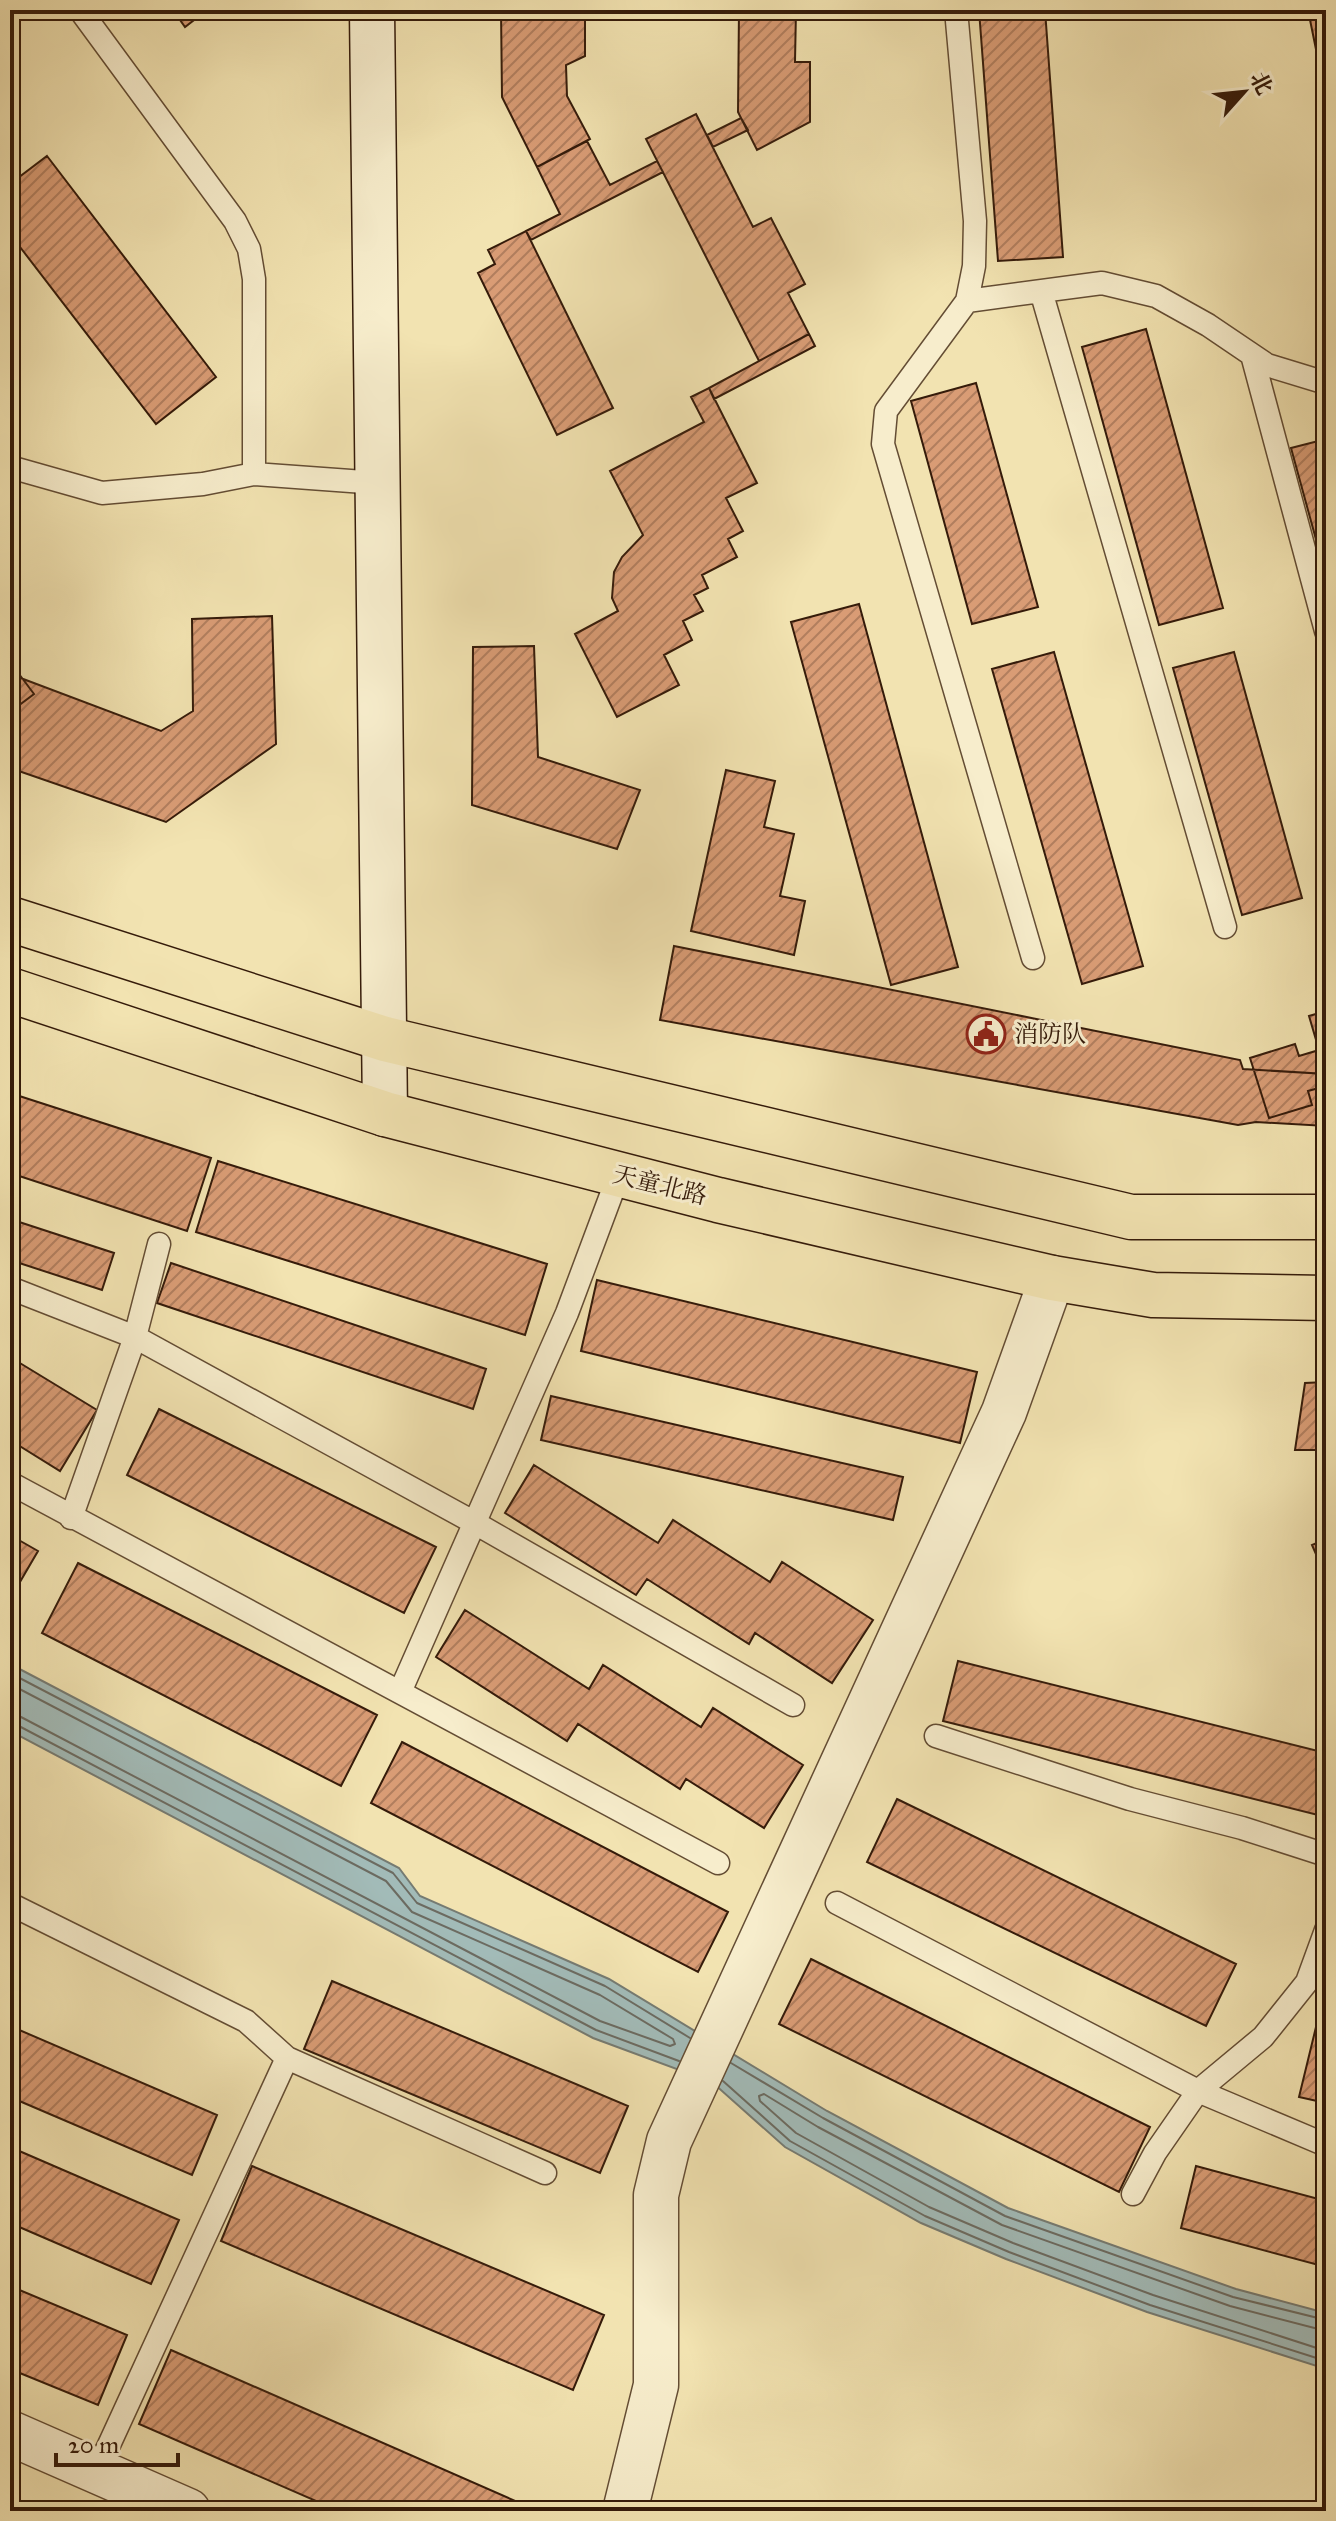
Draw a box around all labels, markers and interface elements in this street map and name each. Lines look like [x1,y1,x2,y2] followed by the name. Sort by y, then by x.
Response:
[1204,52,1284,132] north arrow
[1244,67,1278,99] text: 北
[965,1013,1007,1055] public building icon: 消防队
[1014,1019,1086,1049] place label: 消防队
[610,1159,710,1211] street label: 天童北路
[56,2417,178,2467] scale bar
[68,2430,119,2460] text: 20 m

